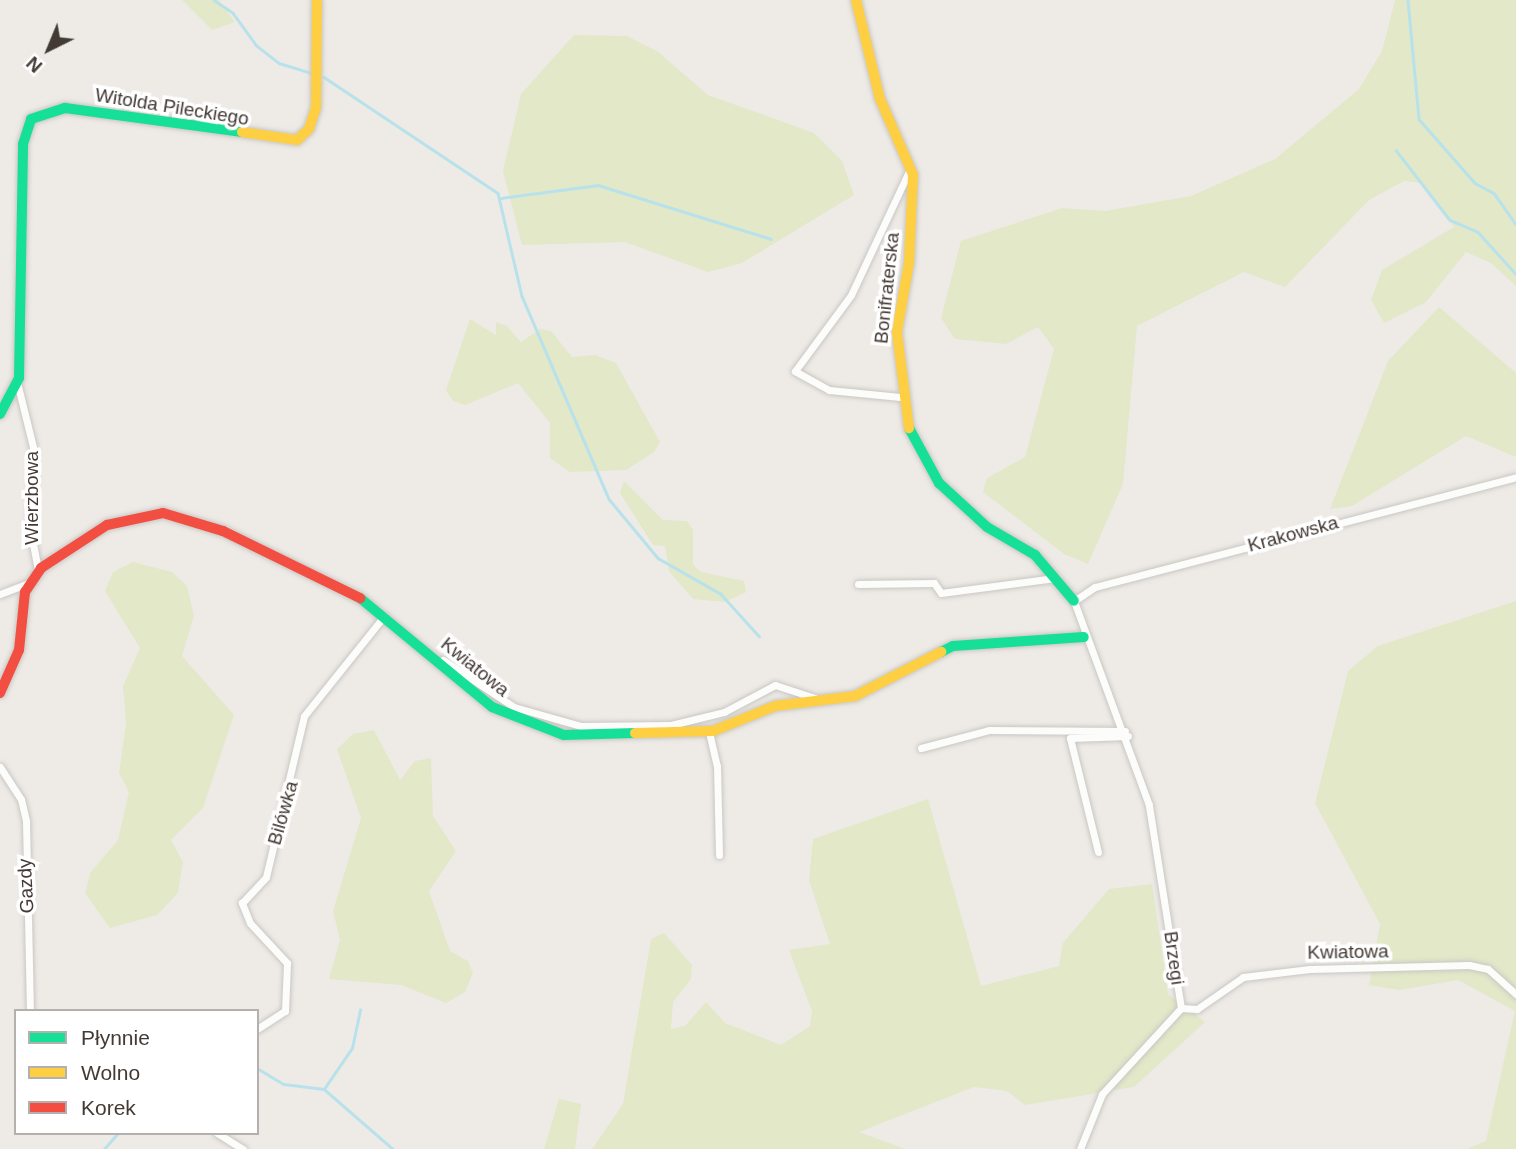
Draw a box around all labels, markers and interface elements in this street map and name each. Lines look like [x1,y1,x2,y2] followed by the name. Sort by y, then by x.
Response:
[14,14,84,84] north arrow
[22,52,47,77] text: N
[94,84,250,130] street label: Witolda Pileckiego
[870,231,904,345] street label: Bonifraterska
[21,451,43,545] street label: Wierzbowa
[1245,511,1341,557] street label: Krakowska
[436,633,514,701] street label: Kwiatowa
[263,778,303,848] street label: Bilówka
[13,858,39,914] street label: Gazdy
[1159,930,1189,986] street label: Brzegi
[1307,940,1389,964] street label: Kwiatowa
[14,1009,259,1135] legend
[81,1026,150,1049] text: Płynnie
[81,1061,140,1084] text: Wolno
[81,1096,136,1119] text: Korek

